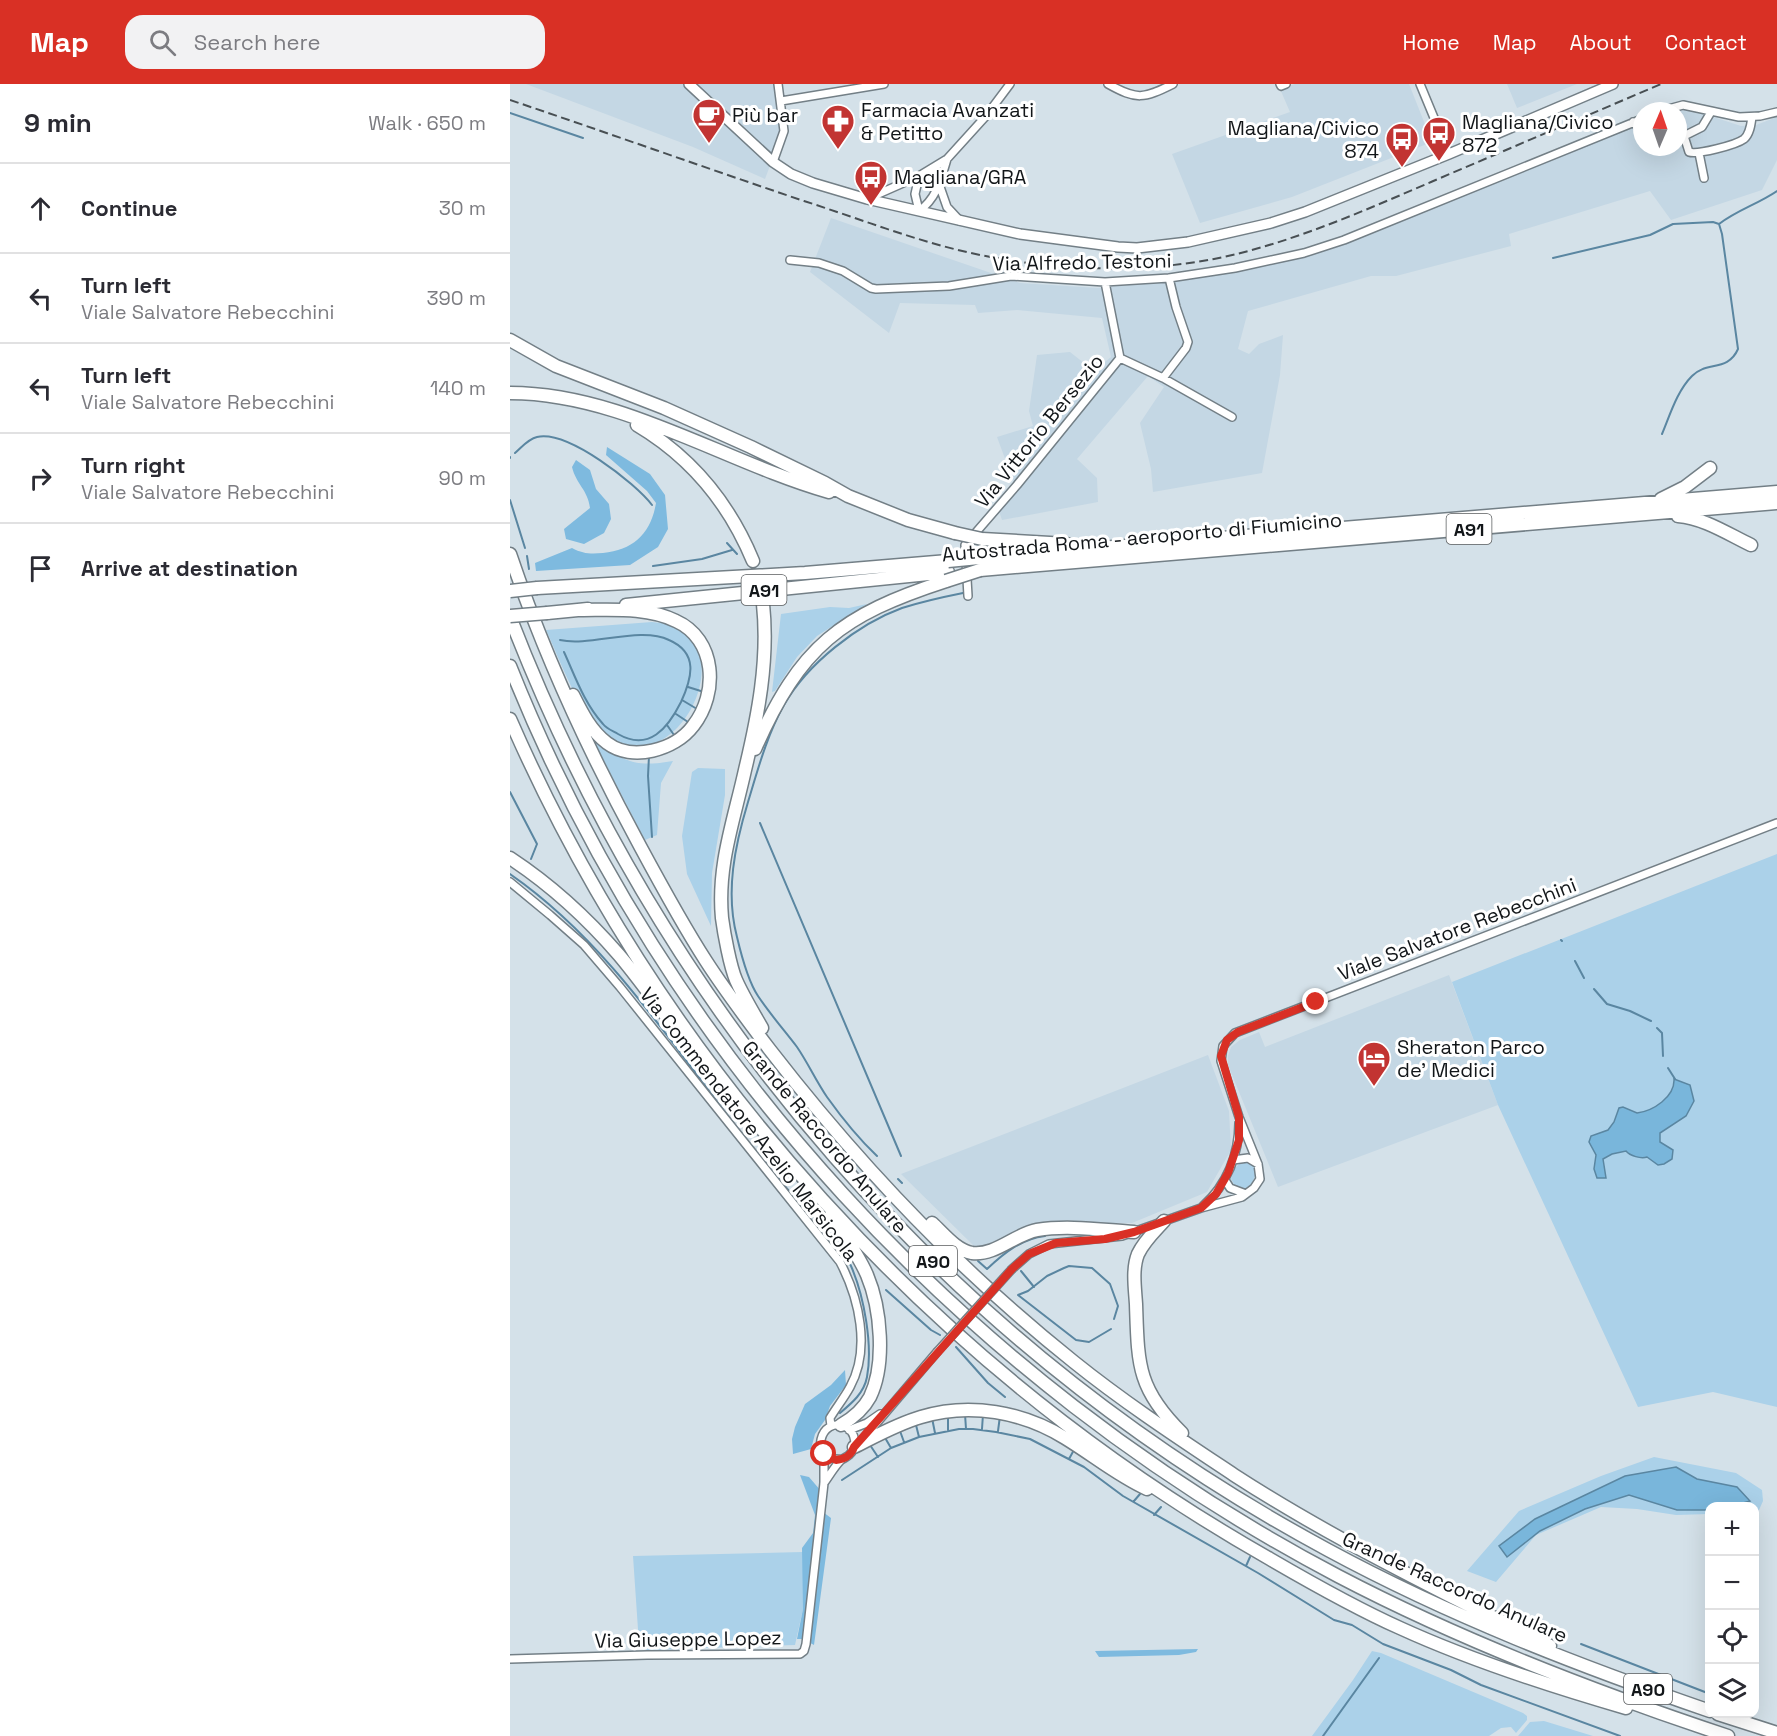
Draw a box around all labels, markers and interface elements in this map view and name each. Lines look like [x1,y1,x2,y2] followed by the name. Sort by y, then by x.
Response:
[125,15,545,69] search box
[30,24,89,60] text: Map
[146,26,179,59] icon: search
[194,28,321,56] text: Search here
[1402,29,1460,56] text: Home
[1493,29,1537,56] text: Map
[1570,29,1632,56] text: About
[1665,29,1747,56] text: Contact
[691,97,727,144] cafe icon: Più bar
[861,97,1034,146] place label: Farmacia Avanzati & Petitto
[732,102,798,128] place label: Più bar
[1633,102,1687,156] north arrow
[820,103,856,150] pharmacy icon: Farmacia Avanzati & Petitto
[24,106,92,140] text: 9 min
[1462,109,1614,158] place label: Magliana/Civico 872
[368,110,486,136] text: Walk · 650 m
[1227,115,1379,164] place label: Magliana/Civico 874
[1421,115,1457,162] bus stop icon: Magliana/Civico 872
[1384,121,1420,168] bus stop icon: Magliana/Civico 874
[853,159,889,206] bus stop icon: Magliana/GRA
[894,164,1027,190] place label: Magliana/GRA
[24,192,57,225] icon: ahead
[81,194,177,222] text: Continue
[439,195,486,221] text: 30 m
[992,247,1172,277] street label: Via Alfredo Testoni
[81,271,171,299] text: Turn left
[24,282,57,315] icon: left
[427,285,486,311] text: 390 m
[81,299,334,325] text: Viale Salvatore Rebecchini
[969,349,1109,513] street label: Via Vittorio Bersezio
[81,361,171,389] text: Turn left
[24,372,57,405] icon: left
[430,375,486,401] text: 140 m
[81,389,334,415] text: Viale Salvatore Rebecchini
[81,451,186,479] text: Turn right
[24,462,57,495] icon: right
[439,465,486,491] text: 90 m
[81,479,334,505] text: Viale Salvatore Rebecchini
[941,507,1343,567] street label: Autostrada Roma - aeroporto di Fiumicino
[1446,514,1492,544] road number: A91
[24,552,57,585] icon: arrive
[81,554,298,582] text: Arrive at destination
[742,575,786,605] road number: A91
[1334,871,1580,987] street label: Viale Salvatore Rebecchini
[634,982,864,1266] street label: Via Commendatore Azelio Marsicola
[1302,988,1328,1014] route end
[1397,1034,1545,1083] place label: Sheraton Parco de' Medici
[737,1035,913,1239] street label: Grande Raccordo Anulare
[1356,1040,1392,1087] hotel icon: Sheraton Parco de' Medici
[909,1246,957,1276] road number: A90
[810,1440,836,1466] route start
[1705,1502,1759,1718] map controls
[1705,1502,1759,1556] button: +
[1338,1526,1572,1648] street label: Grande Raccordo Anulare
[1705,1556,1759,1610] button: −
[1705,1610,1759,1664] button: locate
[594,1624,782,1654] street label: Via Giuseppe Lopez
[1705,1664,1759,1718] button: layers
[1624,1674,1672,1704] road number: A90

